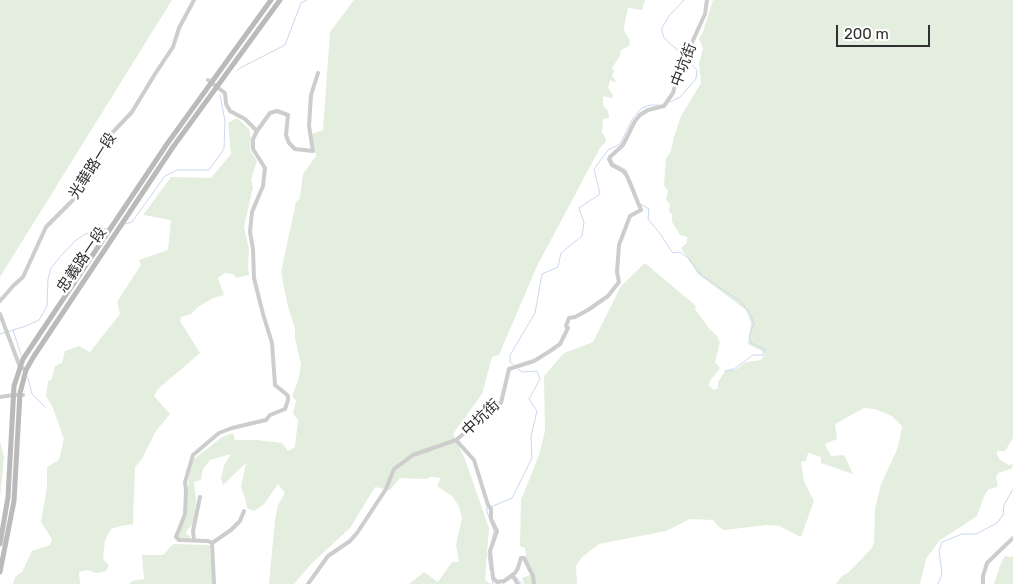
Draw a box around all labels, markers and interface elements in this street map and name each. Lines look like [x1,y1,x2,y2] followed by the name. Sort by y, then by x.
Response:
[838,15,932,47] scale bar
[844,25,889,43] text: 200 m
[668,41,700,89] street label: 中坑街
[65,129,121,203] street label: 光華路一段
[54,224,110,296] street label: 忠義路一段
[458,396,504,440] street label: 中坑街

